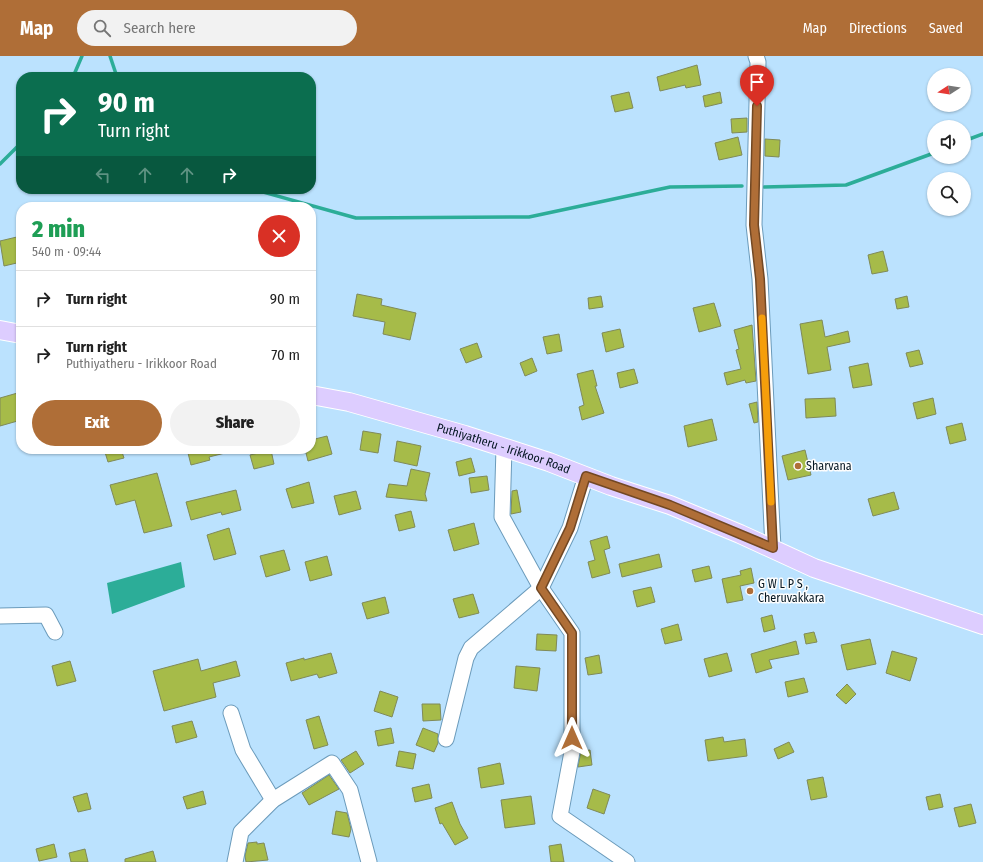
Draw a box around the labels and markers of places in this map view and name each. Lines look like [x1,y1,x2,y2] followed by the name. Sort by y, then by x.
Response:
[740,65,774,106] pin
[806,459,852,473] place label: Sharvana
[793,461,803,471] marker: Sharvana
[758,577,824,605] place label: G W L P S , Cheruvakkara
[745,586,755,596] marker: G W L P S , Cheruvakkara

